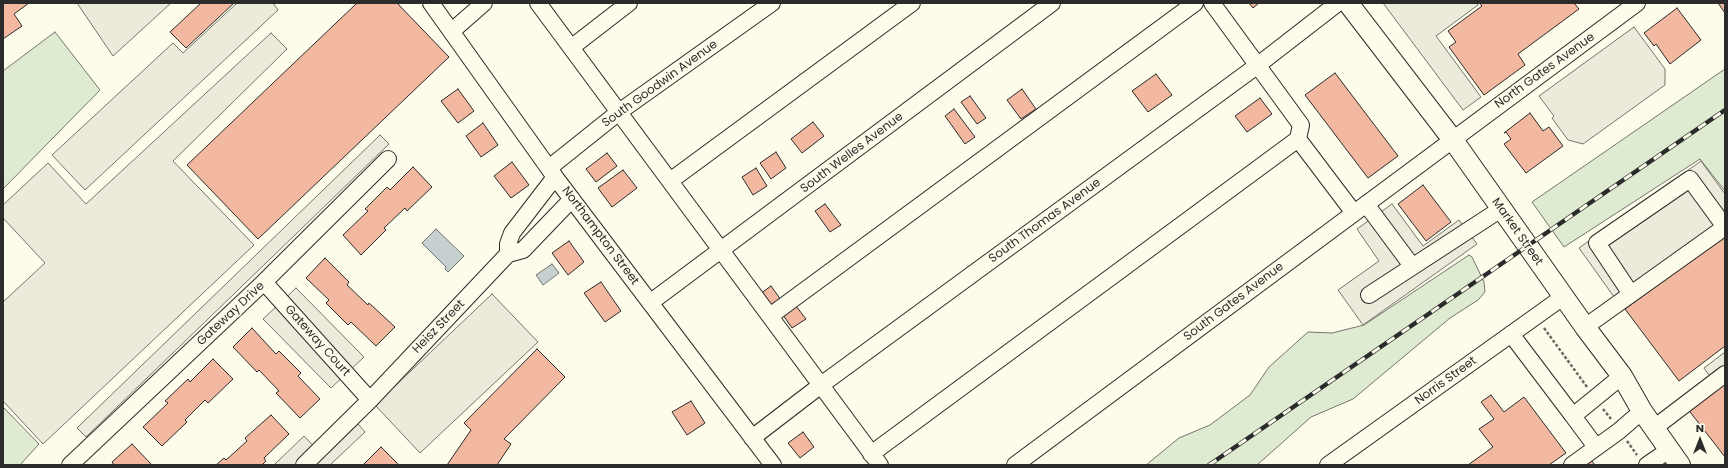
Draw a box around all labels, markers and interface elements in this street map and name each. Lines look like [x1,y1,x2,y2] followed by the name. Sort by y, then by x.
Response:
[1492,30,1598,112] street label: North Gates Avenue
[599,37,721,131] street label: South Goodwin Avenue
[798,110,906,196] street label: South Welles Avenue
[986,176,1104,266] street label: South Thomas Avenue
[558,184,642,288] street label: Northampton Street
[1488,195,1546,269] street label: Market Street
[1181,260,1287,344] street label: South Gates Avenue
[194,279,268,349] street label: Gateway Drive
[410,297,468,357] street label: Heisz Street
[281,303,353,379] street label: Gateway Court
[1412,354,1480,408] street label: Norris Street
[1680,420,1720,460] north arrow
[1696,420,1704,436] text: N

